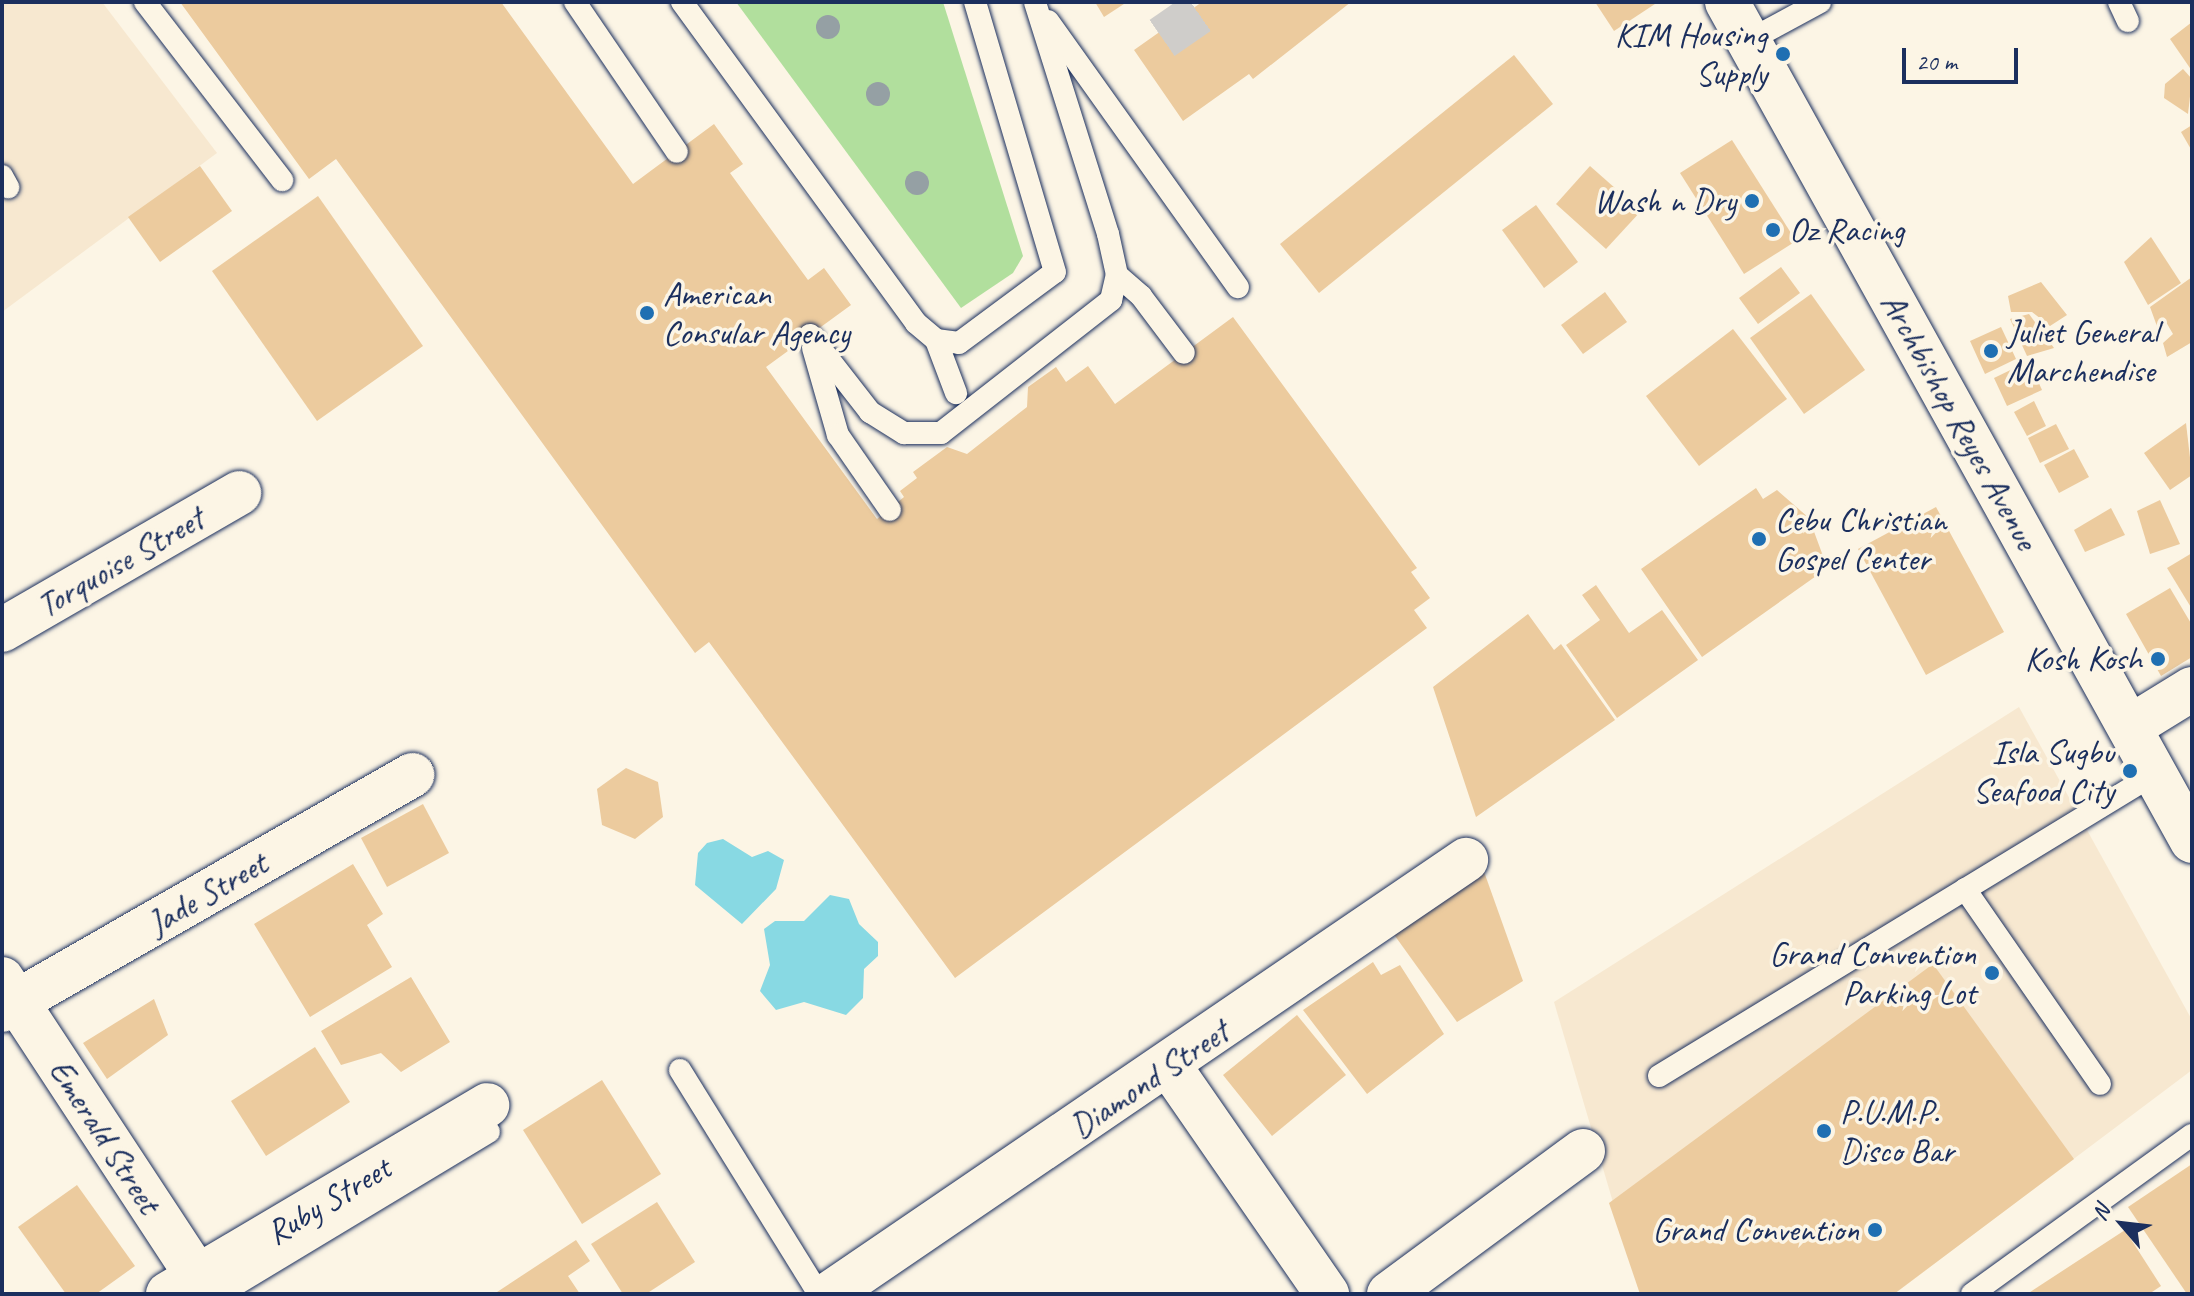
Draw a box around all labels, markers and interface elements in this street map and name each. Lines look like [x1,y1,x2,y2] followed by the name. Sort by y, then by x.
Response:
[1615,14,1767,94] place label: KIM Housing Supply
[1906,32,2022,82] scale bar
[1774,45,1792,63] marker: KIM Housing Supply
[1916,47,1957,77] text: 20 m
[1594,181,1736,221] place label: Wash n Dry
[1743,192,1761,210] marker: Wash n Dry
[1789,210,1904,250] place label: Oz Racing
[1764,221,1782,239] marker: Oz Racing
[663,273,850,352] place label: American Consular Agency
[1873,286,2047,556] street label: Archbishop Reyes Avenue
[638,304,656,322] marker: American Consular Agency
[2007,311,2158,390] place label: Juliet General Marchendise
[1982,342,2000,360] marker: Juliet General Marchendise
[30,498,210,626] street label: Torquoise Street
[1775,499,1947,578] place label: Cebu Christian Gospel Center
[1750,530,1768,548] marker: Cebu Christian Gospel Center
[2025,639,2142,679] place label: Kosh Kosh
[2149,650,2167,668] marker: Kosh Kosh
[1973,731,2114,810] place label: Isla Sugbu Seafood City
[2121,762,2139,780] marker: Isla Sugbu Seafood City
[140,842,274,944] street label: Jade Street
[1770,933,1976,1012] place label: Grand Convention Parking Lot
[1983,964,2001,982] marker: Grand Convention Parking Lot
[1062,1011,1236,1147] street label: Diamond Street
[40,1051,170,1221] street label: Emerald Street
[1840,1091,1955,1170] place label: P.U.M.P. Disco Bar
[1815,1122,1833,1140] marker: P.U.M.P. Disco Bar
[258,1147,398,1253] street label: Ruby Street
[2082,1184,2162,1264] north arrow
[2085,1200,2116,1225] text: N
[1653,1210,1859,1250] place label: Grand Convention
[1866,1221,1884,1239] marker: Grand Convention

